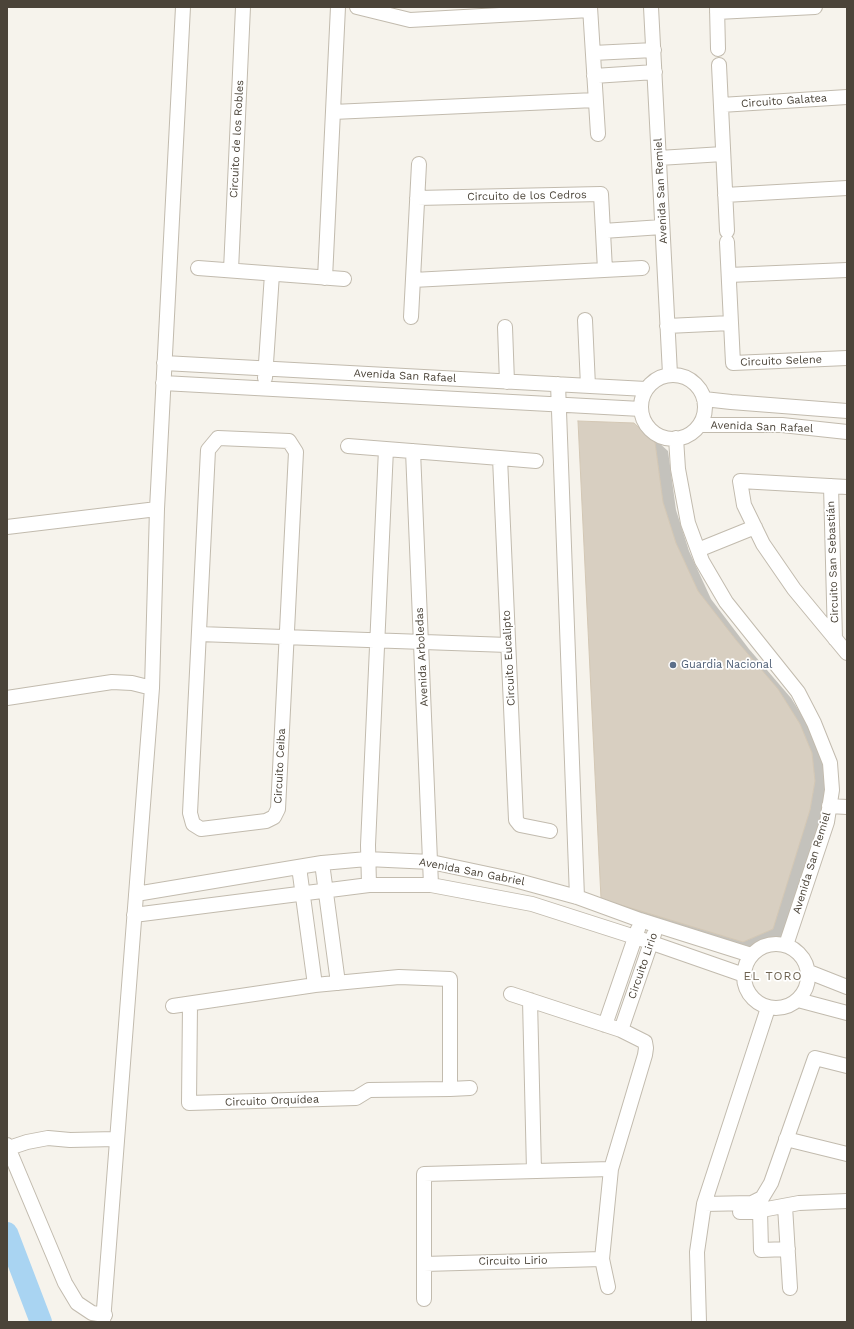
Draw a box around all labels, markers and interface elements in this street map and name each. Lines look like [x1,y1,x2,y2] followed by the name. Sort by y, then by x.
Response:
[227,80,247,198] street label: Circuito de los Robles
[740,91,828,111] street label: Circuito Galatea
[652,138,670,244] street label: Avenida San Remiel
[467,188,587,204] street label: Circuito de los Cedros
[740,353,822,369] street label: Circuito Selene
[353,367,457,385] street label: Avenida San Rafael
[710,419,814,435] street label: Avenida San Rafael
[824,501,842,623] street label: Circuito San Sebastián
[413,607,431,707] street label: Avenida Arboledas
[500,610,518,706] street label: Circuito Eucalipto
[681,658,772,672] place label: Guardia Nacional
[668,660,678,670] marker: Guardia Nacional
[271,728,289,804] street label: Circuito Ceiba
[790,810,834,916] street label: Avenida San Remiel
[418,855,526,889] street label: Avenida San Gabriel
[626,931,660,1001] street label: Circuito Lirio
[744,969,802,983] district label: EL TORO
[225,1093,319,1109] street label: Circuito Orquídea
[478,1254,548,1268] street label: Circuito Lirio

